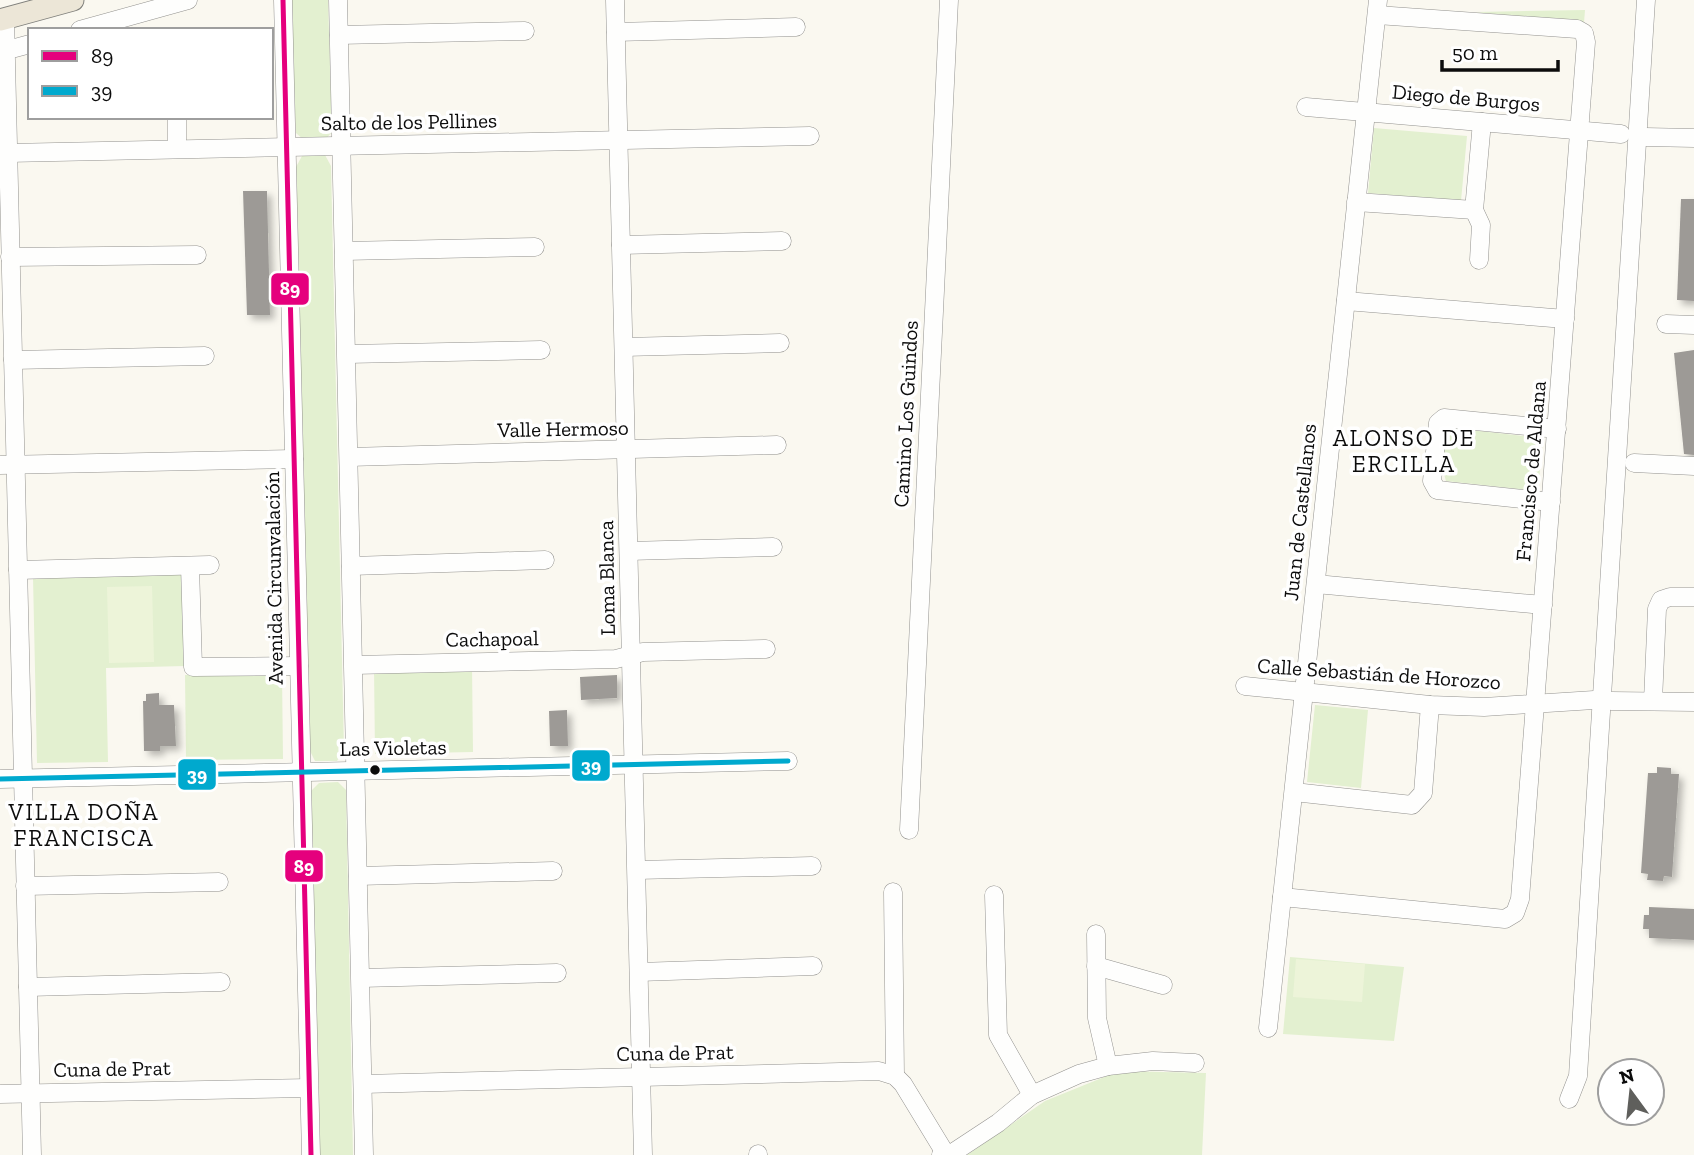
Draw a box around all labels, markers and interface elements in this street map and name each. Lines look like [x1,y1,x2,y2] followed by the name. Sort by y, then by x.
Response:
[28,28,273,119] legend
[1442,28,1558,72] scale bar
[1452,40,1498,65] text: 50 m
[91,43,113,68] text: 89
[91,78,112,103] text: 39
[1391,79,1541,116] street label: Diego de Burgos
[321,107,497,136] street label: Salto de los Pellines
[270,272,310,306] line badge: 89
[280,277,300,300] text: 89
[888,320,923,508] street label: Camino Los Guindos
[1510,380,1551,562] street label: Francisco de Aldana
[496,415,629,442] street label: Valle Hermoso
[1278,422,1321,602] street label: Juan de Castellanos
[1333,424,1475,478] district label: ALONSO DE ERCILLA
[259,471,288,685] street label: Avenida Circunvalación
[593,520,620,636] street label: Loma Blanca
[445,625,539,652] street label: Cachapoal
[1257,653,1502,694] street label: Calle Sebastián de Horozco
[339,734,447,761] street label: Las Violetas
[571,749,611,782] line badge: 39
[581,754,601,777] text: 39
[177,758,217,791] line badge: 39
[187,763,207,786] text: 39
[368,763,382,777] unlabelled marker
[8,798,159,852] district label: VILLA DOÑA FRANCISCA
[284,849,324,883] line badge: 89
[294,855,314,878] text: 89
[616,1039,734,1066] street label: Cuna de Prat
[53,1055,171,1082] street label: Cuna de Prat
[1596,1057,1666,1127] north arrow
[1617,1063,1637,1089] text: N

